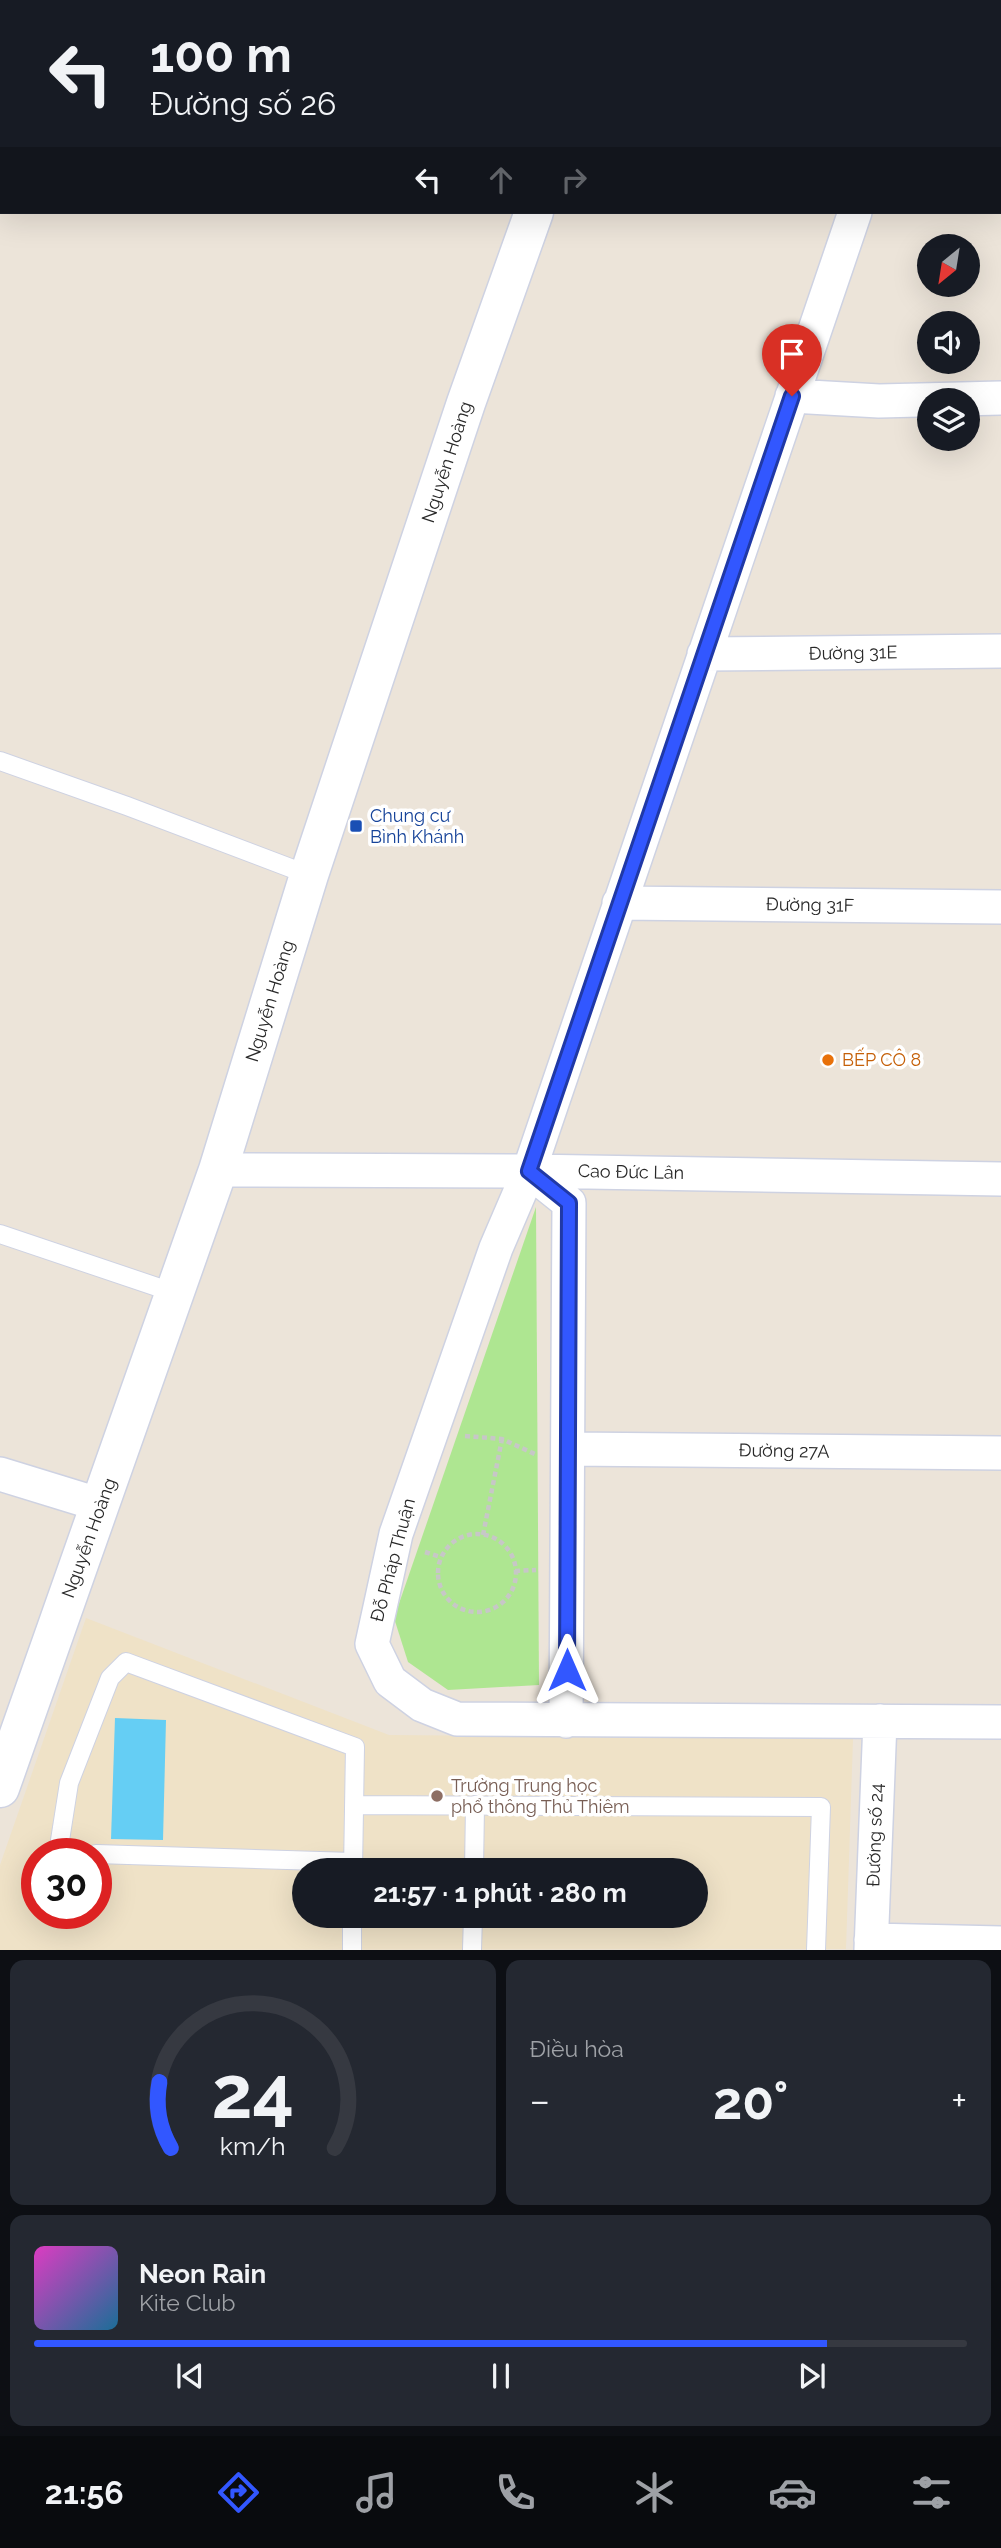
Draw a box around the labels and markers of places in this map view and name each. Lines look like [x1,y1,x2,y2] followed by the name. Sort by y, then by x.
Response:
[762,324,822,396] pin
[370,805,464,847] place label: Chung cư Bình Khánh
[348,818,364,834] marker: Chung cư Bình Khánh
[842,1047,921,1070] place label: BẾP CÔ 8
[820,1052,836,1068] marker: BẾP CÔ 8
[451,1775,630,1817] place label: Trường Trung học phổ thông Thủ Thiêm
[429,1788,445,1804] marker: Trường Trung học phổ thông Thủ Thiêm

